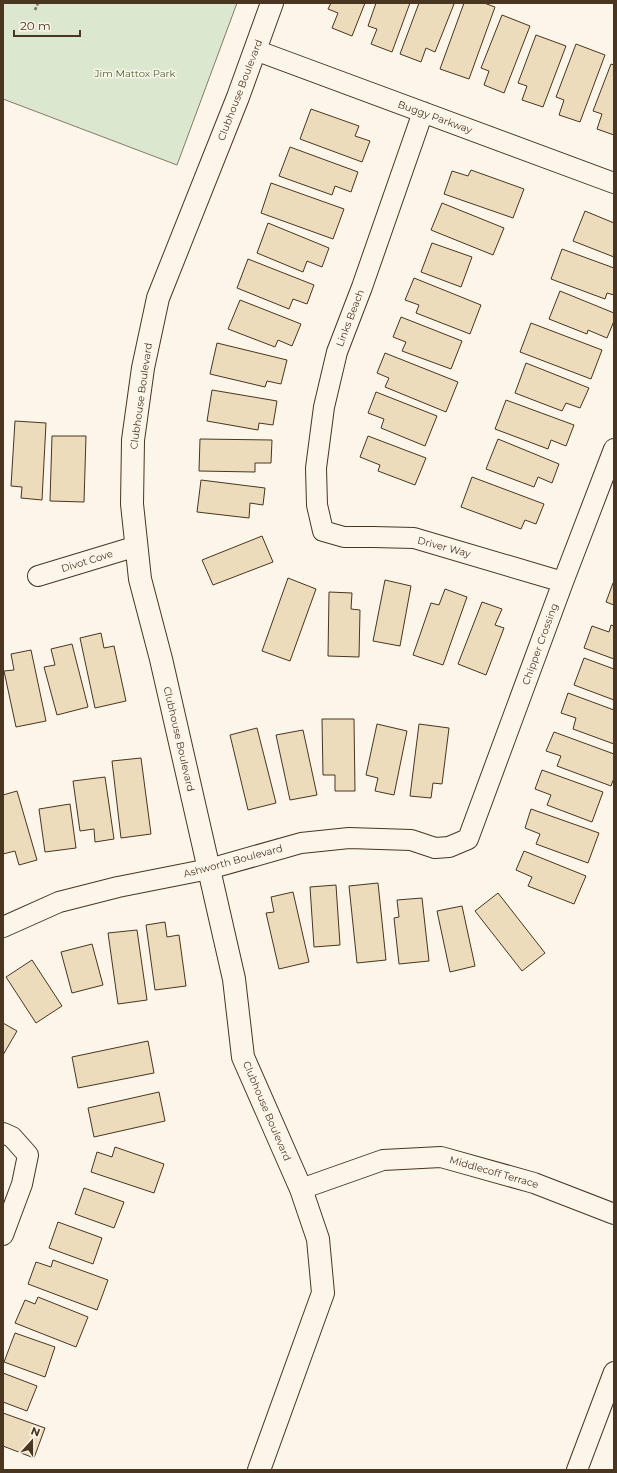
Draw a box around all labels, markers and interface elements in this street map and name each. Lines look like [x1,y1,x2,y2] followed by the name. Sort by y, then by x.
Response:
[14,12,80,38] scale bar
[20,18,51,33] text: 20 m
[215,37,265,143] street label: Clubhouse Boulevard
[93,67,176,80] park label: Jim Mattox Park
[396,98,475,137] street label: Buggy Parkway
[333,288,367,348] street label: Links Beach
[127,342,155,450] street label: Clubhouse Boulevard
[416,534,473,560] street label: Driver Way
[60,547,114,575] street label: Divot Cove
[519,601,561,687] street label: Chipper Crossing
[161,685,197,793] street label: Clubhouse Boulevard
[182,842,284,880] street label: Ashworth Boulevard
[240,1059,294,1163] street label: Clubhouse Boulevard
[448,1153,540,1191] street label: Middlecoff Terrace
[12,1421,52,1461] north arrow
[29,1424,42,1440] text: N

